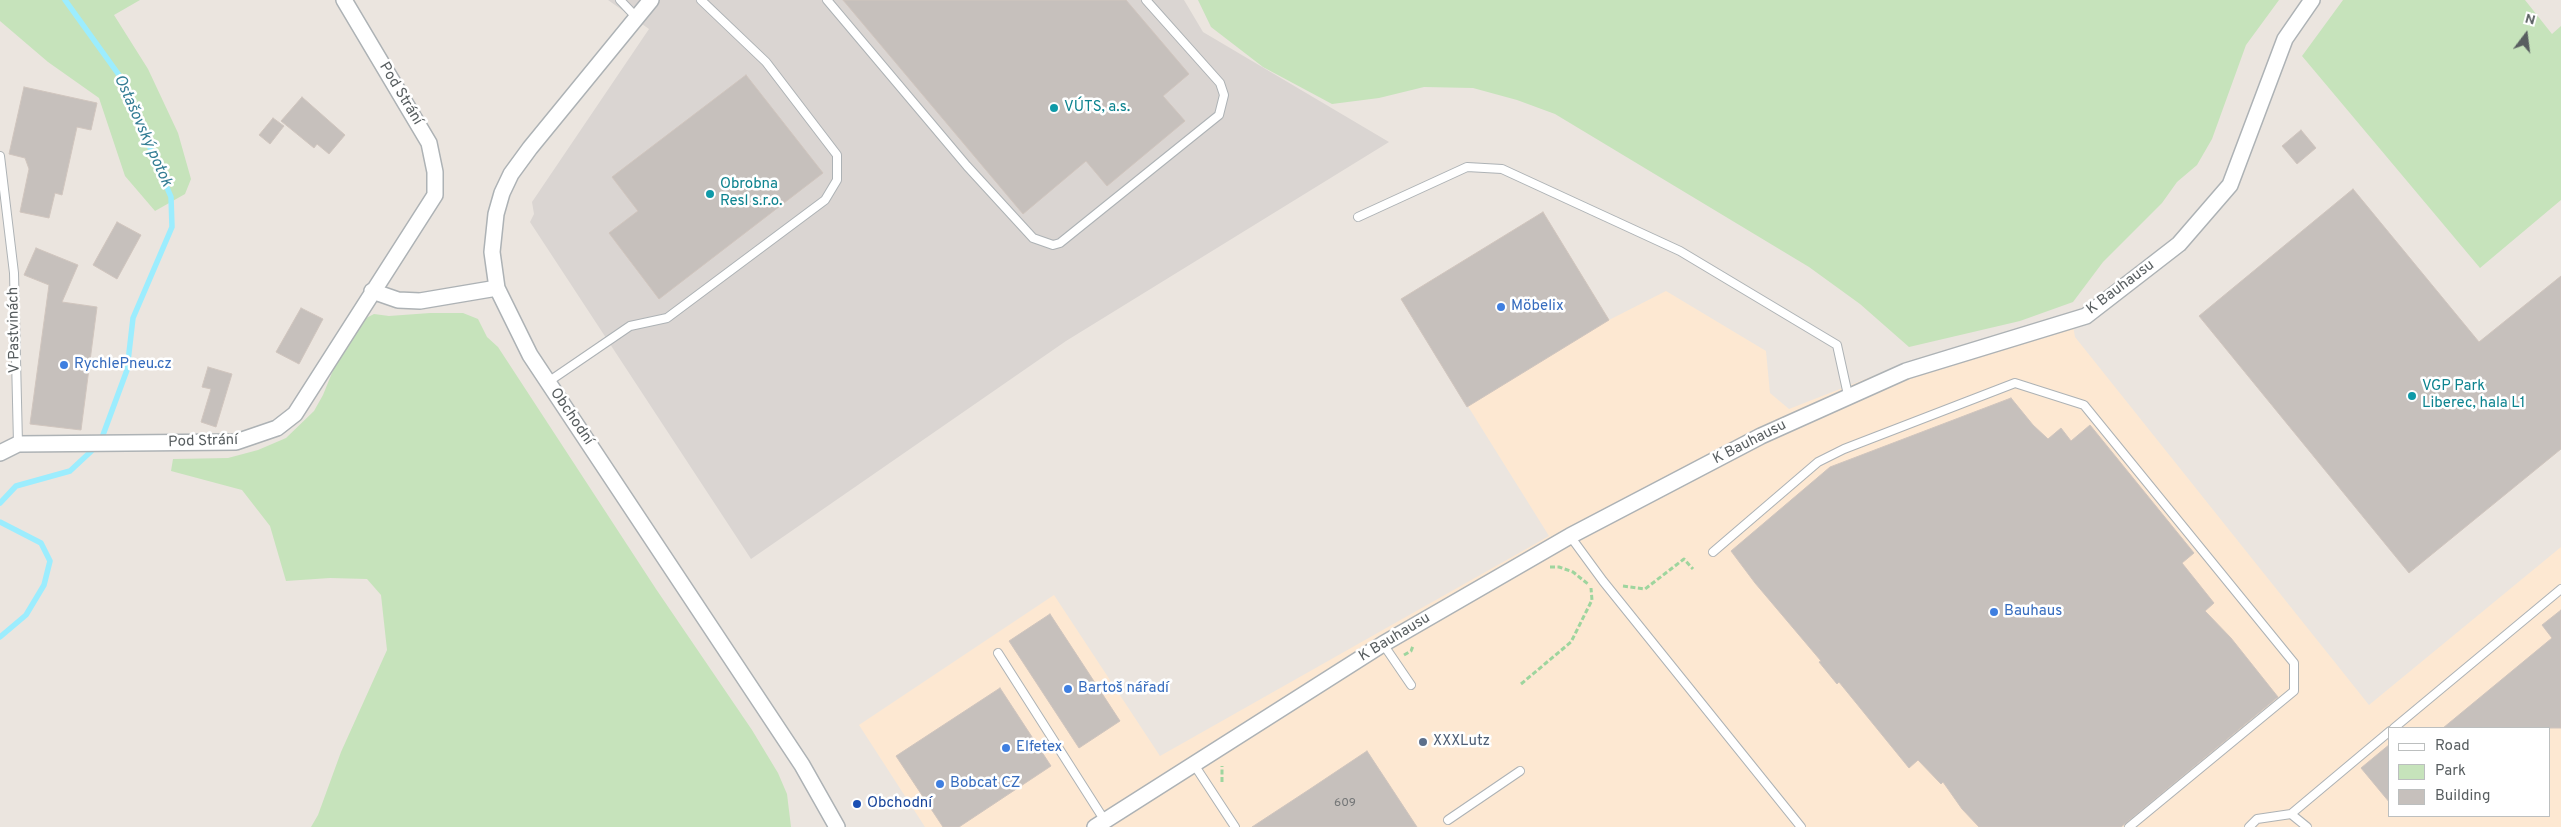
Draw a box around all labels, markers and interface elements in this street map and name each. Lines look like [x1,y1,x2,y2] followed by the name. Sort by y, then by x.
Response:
[2501,10,2551,60] north arrow
[2523,11,2537,30] text: N
[374,59,426,129] street label: Pod Strání
[109,72,175,190] water label: Ostašovský potok
[1064,99,1130,117] place label: VÚTS, a.s.
[1048,102,1060,114] marker: VÚTS, a.s.
[720,176,782,211] place label: Obrobna Resl s.r.o.
[704,188,716,200] marker: Obrobna Resl s.r.o.
[2084,257,2158,319] street label: K Bauhausu
[5,287,25,373] street label: V Pastvinách
[1511,298,1564,316] place label: Möbelix
[1495,301,1507,313] marker: Möbelix
[74,356,172,374] place label: RychlePneu.cz
[58,359,70,371] marker: RychlePneu.cz
[2422,378,2525,413] place label: VGP Park Liberec, hala L1
[545,385,597,449] street label: Obchodní
[2406,390,2418,402] marker: VGP Park Liberec, hala L1
[1710,417,1790,469] street label: K Bauhausu
[168,432,238,452] street label: Pod Strání
[2004,603,2062,621] place label: Bauhaus
[1988,606,2000,618] marker: Bauhaus
[1356,610,1434,666] street label: K Bauhausu
[1078,680,1169,698] place label: Bartoš nářadí
[1062,683,1074,695] marker: Bartoš nářadí
[2388,727,2551,817] legend
[1433,733,1490,751] place label: XXXLutz
[1417,736,1429,748] marker: XXXLutz
[2435,737,2470,756] text: Road
[1016,739,1062,757] place label: Elfetex
[1000,742,1012,754] marker: Elfetex
[2435,762,2466,781] text: Park
[950,775,1020,793] place label: Bobcat CZ
[934,778,946,790] marker: Bobcat CZ
[2435,787,2490,806] text: Building
[867,795,932,813] place label: Obchodní
[1334,797,1356,811] house number: 609
[851,798,863,810] marker: Obchodní

